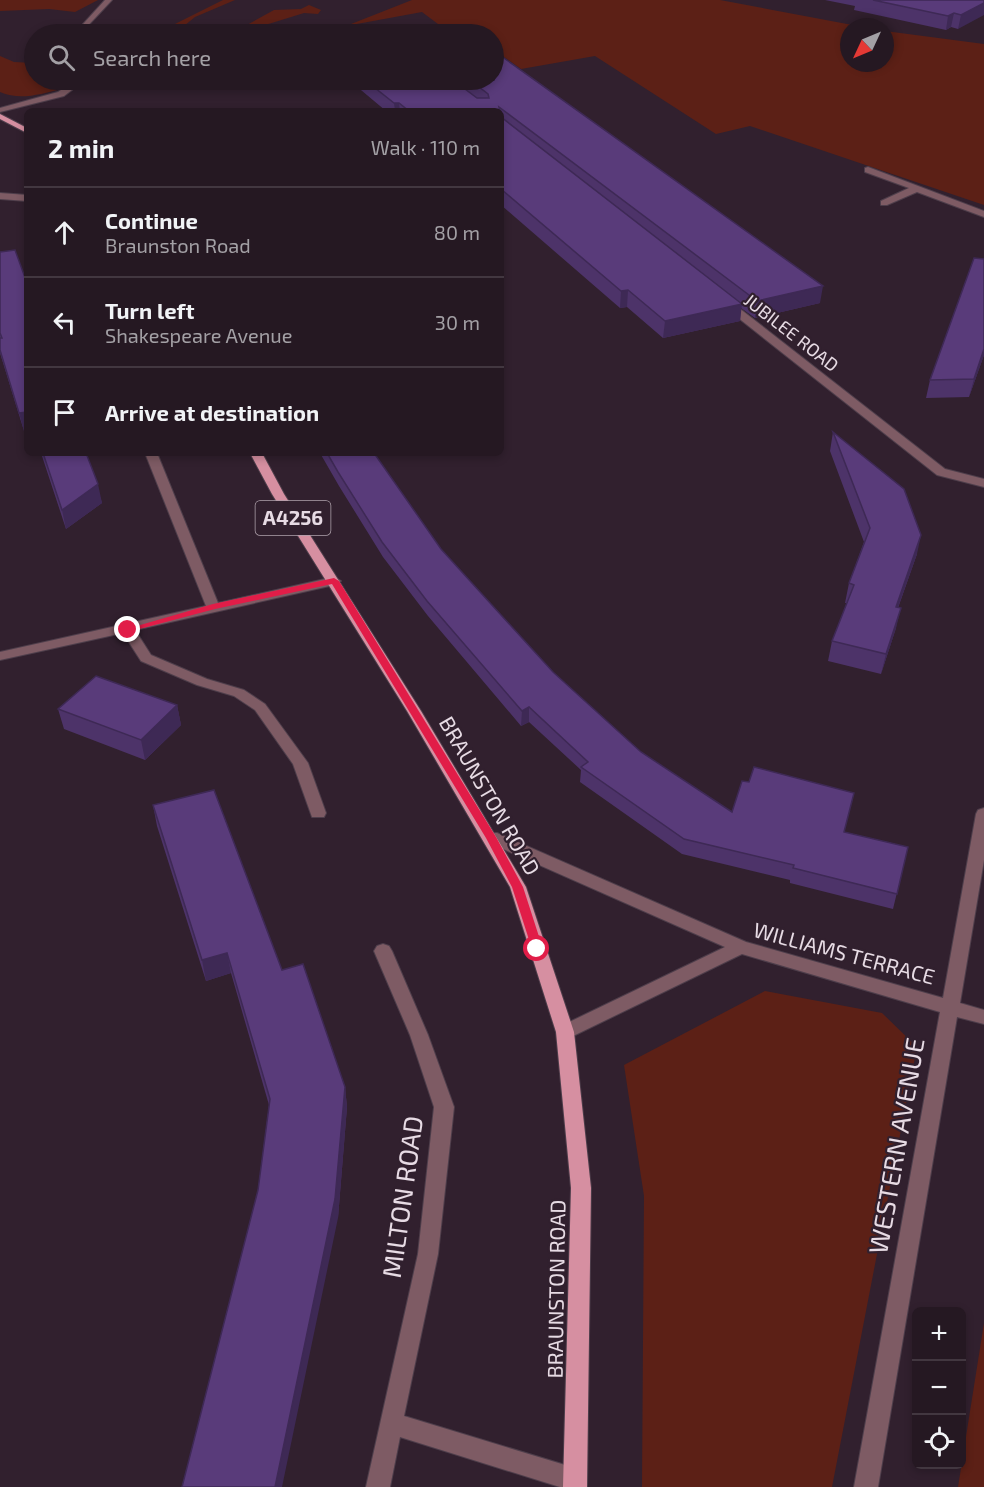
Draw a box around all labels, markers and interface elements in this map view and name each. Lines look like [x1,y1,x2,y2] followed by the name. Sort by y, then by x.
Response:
[840,18,894,72] north arrow
[24,24,504,90] search box
[45,41,78,74] icon: search
[93,44,211,70] text: Search here
[48,132,114,163] text: 2 min
[371,135,480,159] text: Walk · 110 m
[105,207,198,233] text: Continue
[48,216,81,249] icon: ahead
[434,220,480,244] text: 80 m
[105,233,251,257] text: Braunston Road
[740,289,843,376] street label: JUBILEE ROAD
[105,297,194,323] text: Turn left
[48,306,81,339] icon: left
[435,310,480,334] text: 30 m
[105,323,292,347] text: Shakespeare Avenue
[48,396,81,429] icon: arrive
[105,399,319,425] text: Arrive at destination
[256,501,330,535] road number: A4256
[114,616,140,642] route end
[435,712,546,879] street label: BRAUNSTON ROAD
[751,916,938,989] street label: WILLIAMS TERRACE
[523,935,549,961] route start
[861,1035,930,1256] street label: WESTERN AVENUE
[375,1114,428,1280] street label: MILTON ROAD
[541,1199,570,1379] street label: BRAUNSTON ROAD
[912,1307,966,1469] map controls
[912,1307,966,1361] button: +
[912,1361,966,1415] button: −
[912,1415,966,1469] button: locate

